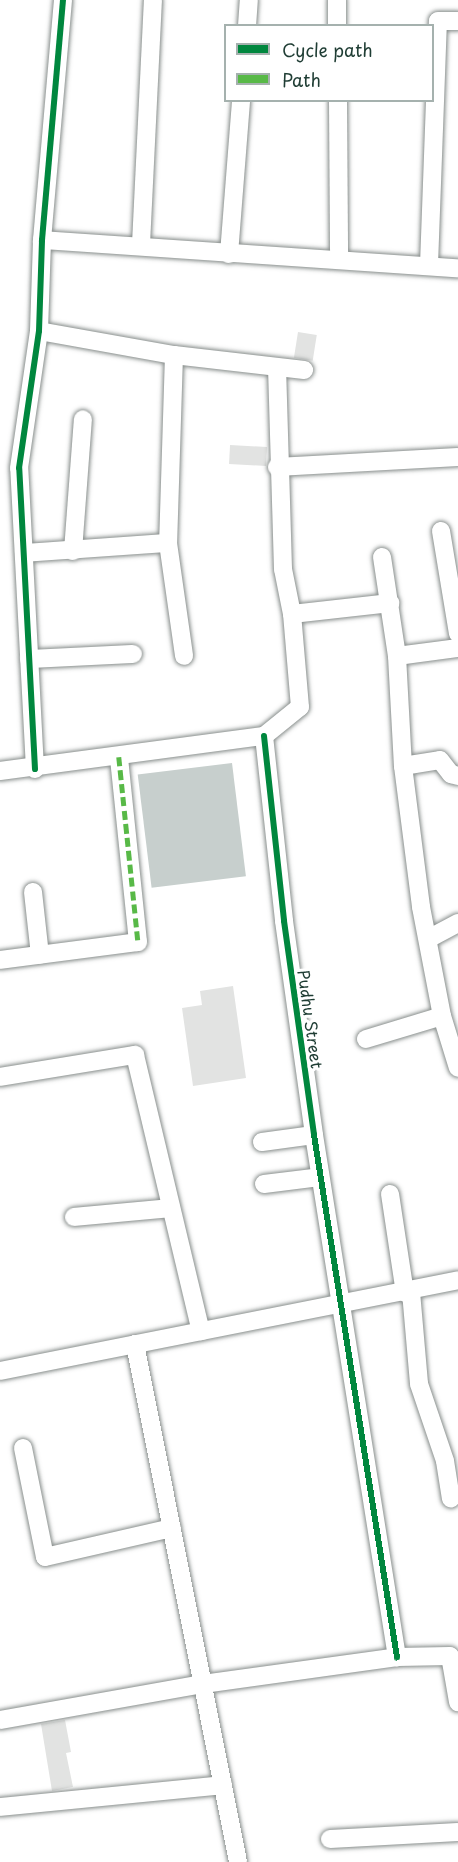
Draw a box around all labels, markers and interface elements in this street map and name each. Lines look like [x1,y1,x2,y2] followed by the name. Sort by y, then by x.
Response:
[224,24,434,102] legend
[282,36,373,63] text: Cycle path
[282,66,321,93] text: Path
[295,968,327,1070] street label: Pudhu Street

